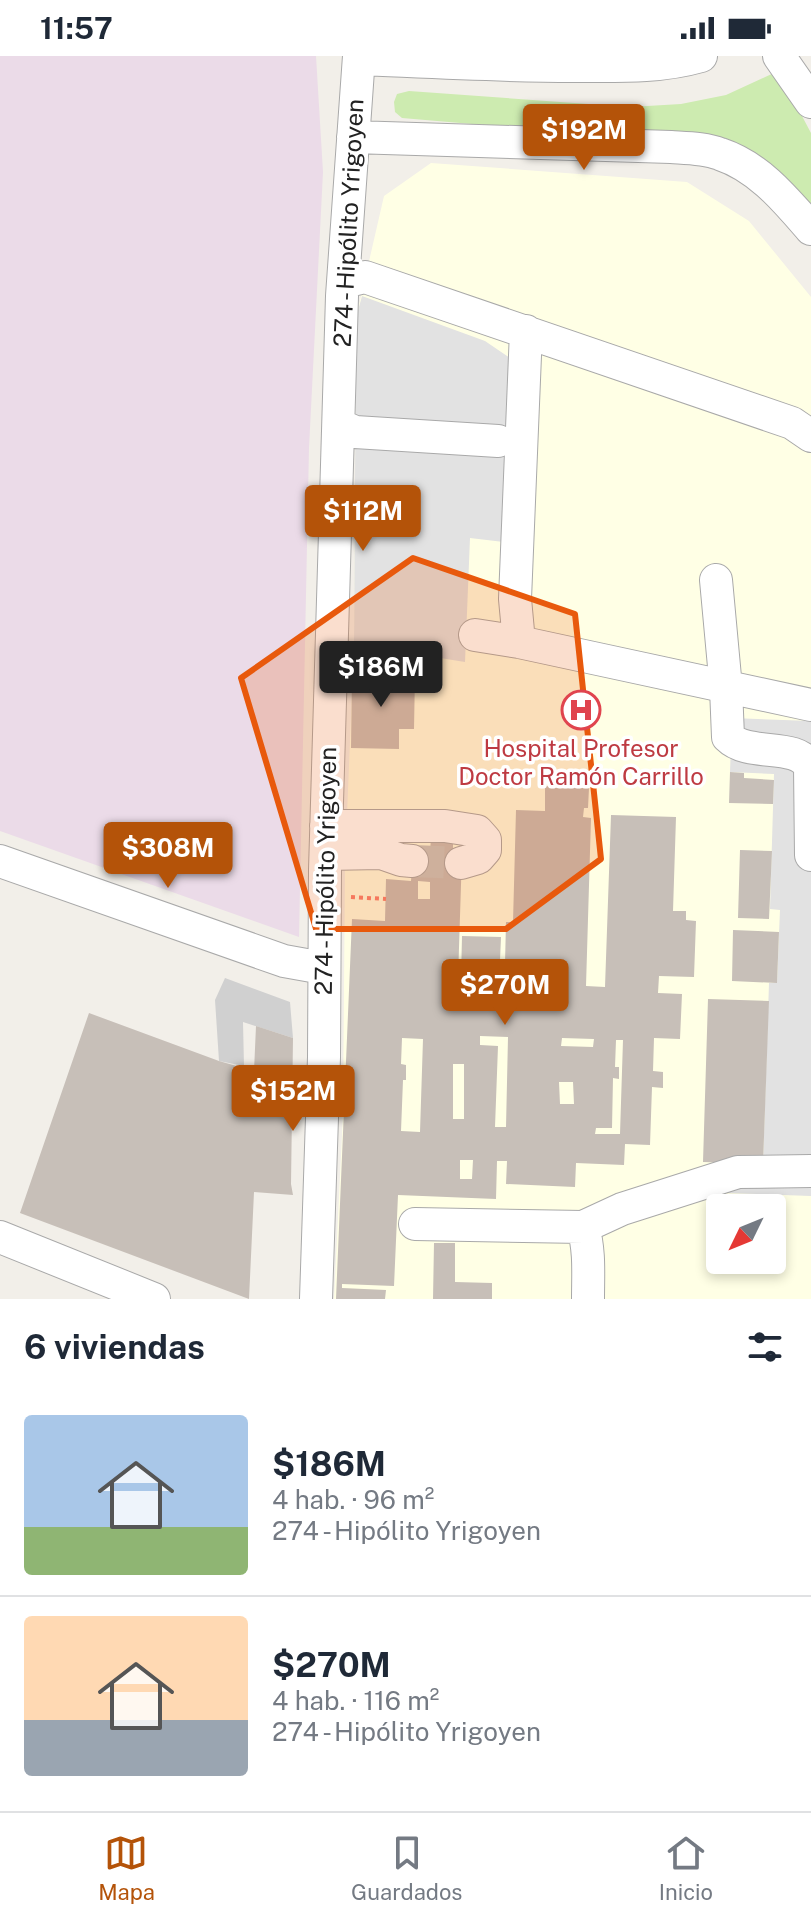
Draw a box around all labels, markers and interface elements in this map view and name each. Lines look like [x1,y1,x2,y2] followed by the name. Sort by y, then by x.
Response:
[40,10,113,46] text: 11:57
[328,98,368,348] street label: 274 - Hipólito Yrigoyen
[528,104,640,172] pin: $192M
[541,114,627,145] text: $192M
[307,485,419,553] pin: $112M
[323,495,403,526] text: $112M
[325,641,437,709] pin: $186M
[337,651,425,682] text: $186M
[560,689,602,731] hospital icon: Hospital Profesor Doctor Ramón Carrillo
[458,734,704,790] place label: Hospital Profesor Doctor Ramón Carrillo
[309,747,341,995] street label: 274 - Hipólito Yrigoyen
[112,822,224,890] pin: $308M
[122,832,214,863] text: $308M
[449,959,561,1027] pin: $270M
[460,969,550,1000] text: $270M
[237,1065,349,1133] pin: $152M
[250,1075,336,1106] text: $152M
[706,1194,786,1274] north arrow
[706,1194,786,1274] map controls
[743,1325,787,1369] icon: filters
[24,1327,205,1367] text: 6 viviendas
[272,1444,386,1484] text: $186M
[88,1447,184,1543] icon: home
[272,1484,434,1515] text: 4 hab. · 96 m²
[272,1515,541,1546] text: 274 - Hipólito Yrigoyen
[272,1645,391,1685] text: $270M
[88,1648,184,1744] icon: home
[272,1685,439,1716] text: 4 hab. · 116 m²
[272,1716,541,1747] text: 274 - Hipólito Yrigoyen
[98,1831,155,1905] tab: Mapa
[351,1831,463,1905] tab: Guardados
[659,1831,713,1905] tab: Inicio

